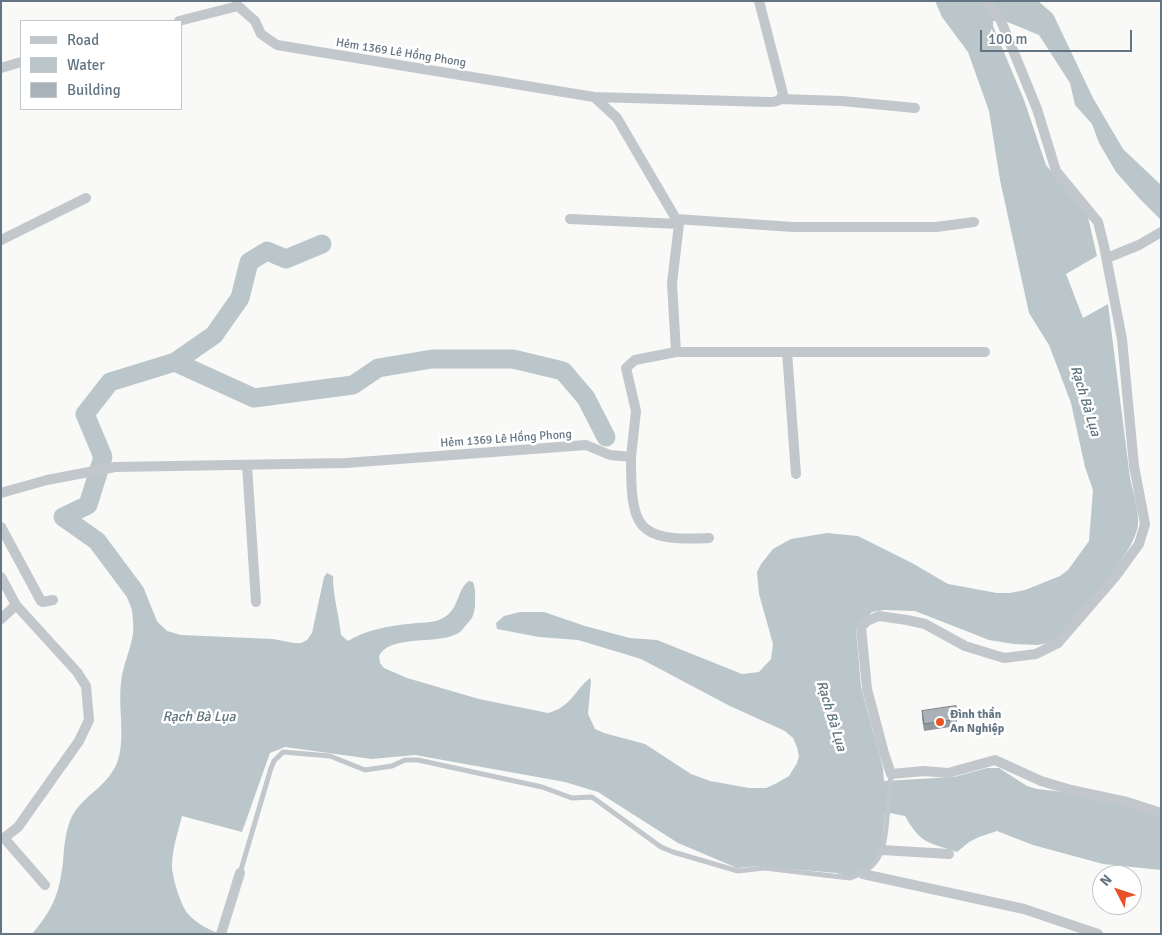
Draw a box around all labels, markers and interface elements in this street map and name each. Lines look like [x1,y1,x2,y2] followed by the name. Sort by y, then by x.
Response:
[20,20,182,110] legend
[982,20,1134,52] scale bar
[988,30,1028,48] text: 100 m
[67,31,99,49] text: Road
[335,36,467,70] street label: Hẻm 1369 Lê Hồng Phong
[67,56,105,74] text: Water
[67,81,121,99] text: Building
[1066,364,1104,438] water label: Rạch Bà Lụa
[440,427,572,451] street label: Hẻm 1369 Lê Hồng Phong
[812,679,850,753] water label: Rạch Bà Lụa
[950,708,1004,736] place label: Đình thần An Nghiệp
[162,709,236,725] water label: Rạch Bà Lụa
[934,716,946,728] marker: Đình thần An Nghiệp
[1092,865,1142,915] north arrow
[1096,871,1116,890] text: N

